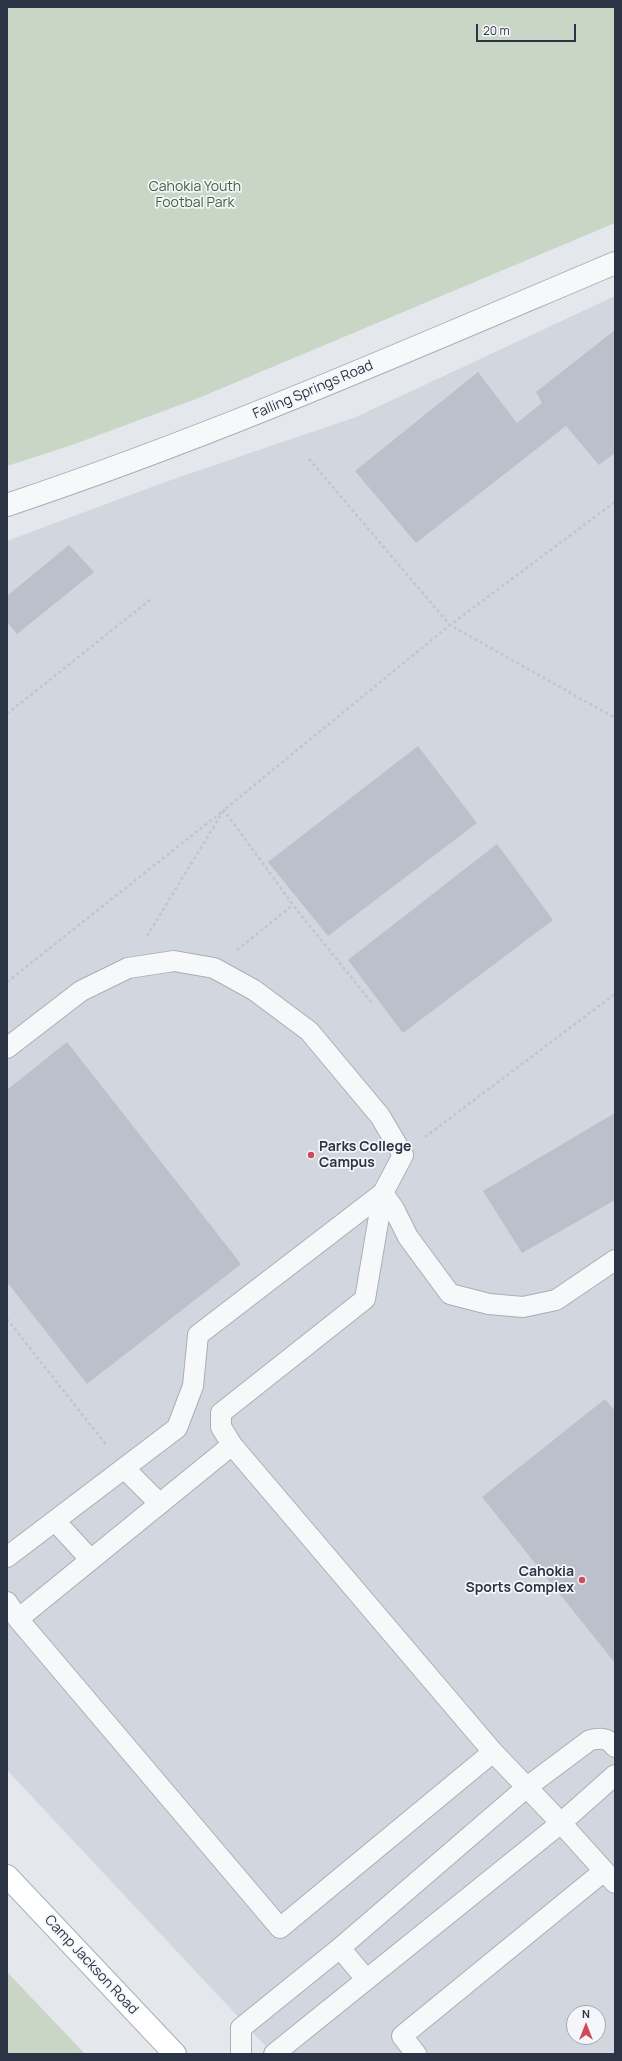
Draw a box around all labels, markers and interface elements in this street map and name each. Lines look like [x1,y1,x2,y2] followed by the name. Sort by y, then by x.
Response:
[478,16,578,42] scale bar
[483,22,510,39] text: 20 m
[149,179,241,212] park label: Cahokia Youth Footbal Park
[250,357,376,423] street label: Falling Springs Road
[319,1139,412,1172] place label: Parks College Campus
[306,1150,316,1160] marker: Parks College Campus
[465,1564,574,1596] place label: Cahokia Sports Complex
[577,1575,587,1585] marker: Cahokia Sports Complex
[41,1912,141,2018] street label: Camp Jackson Road
[566,2005,606,2045] north arrow
[582,2006,590,2021] text: N

